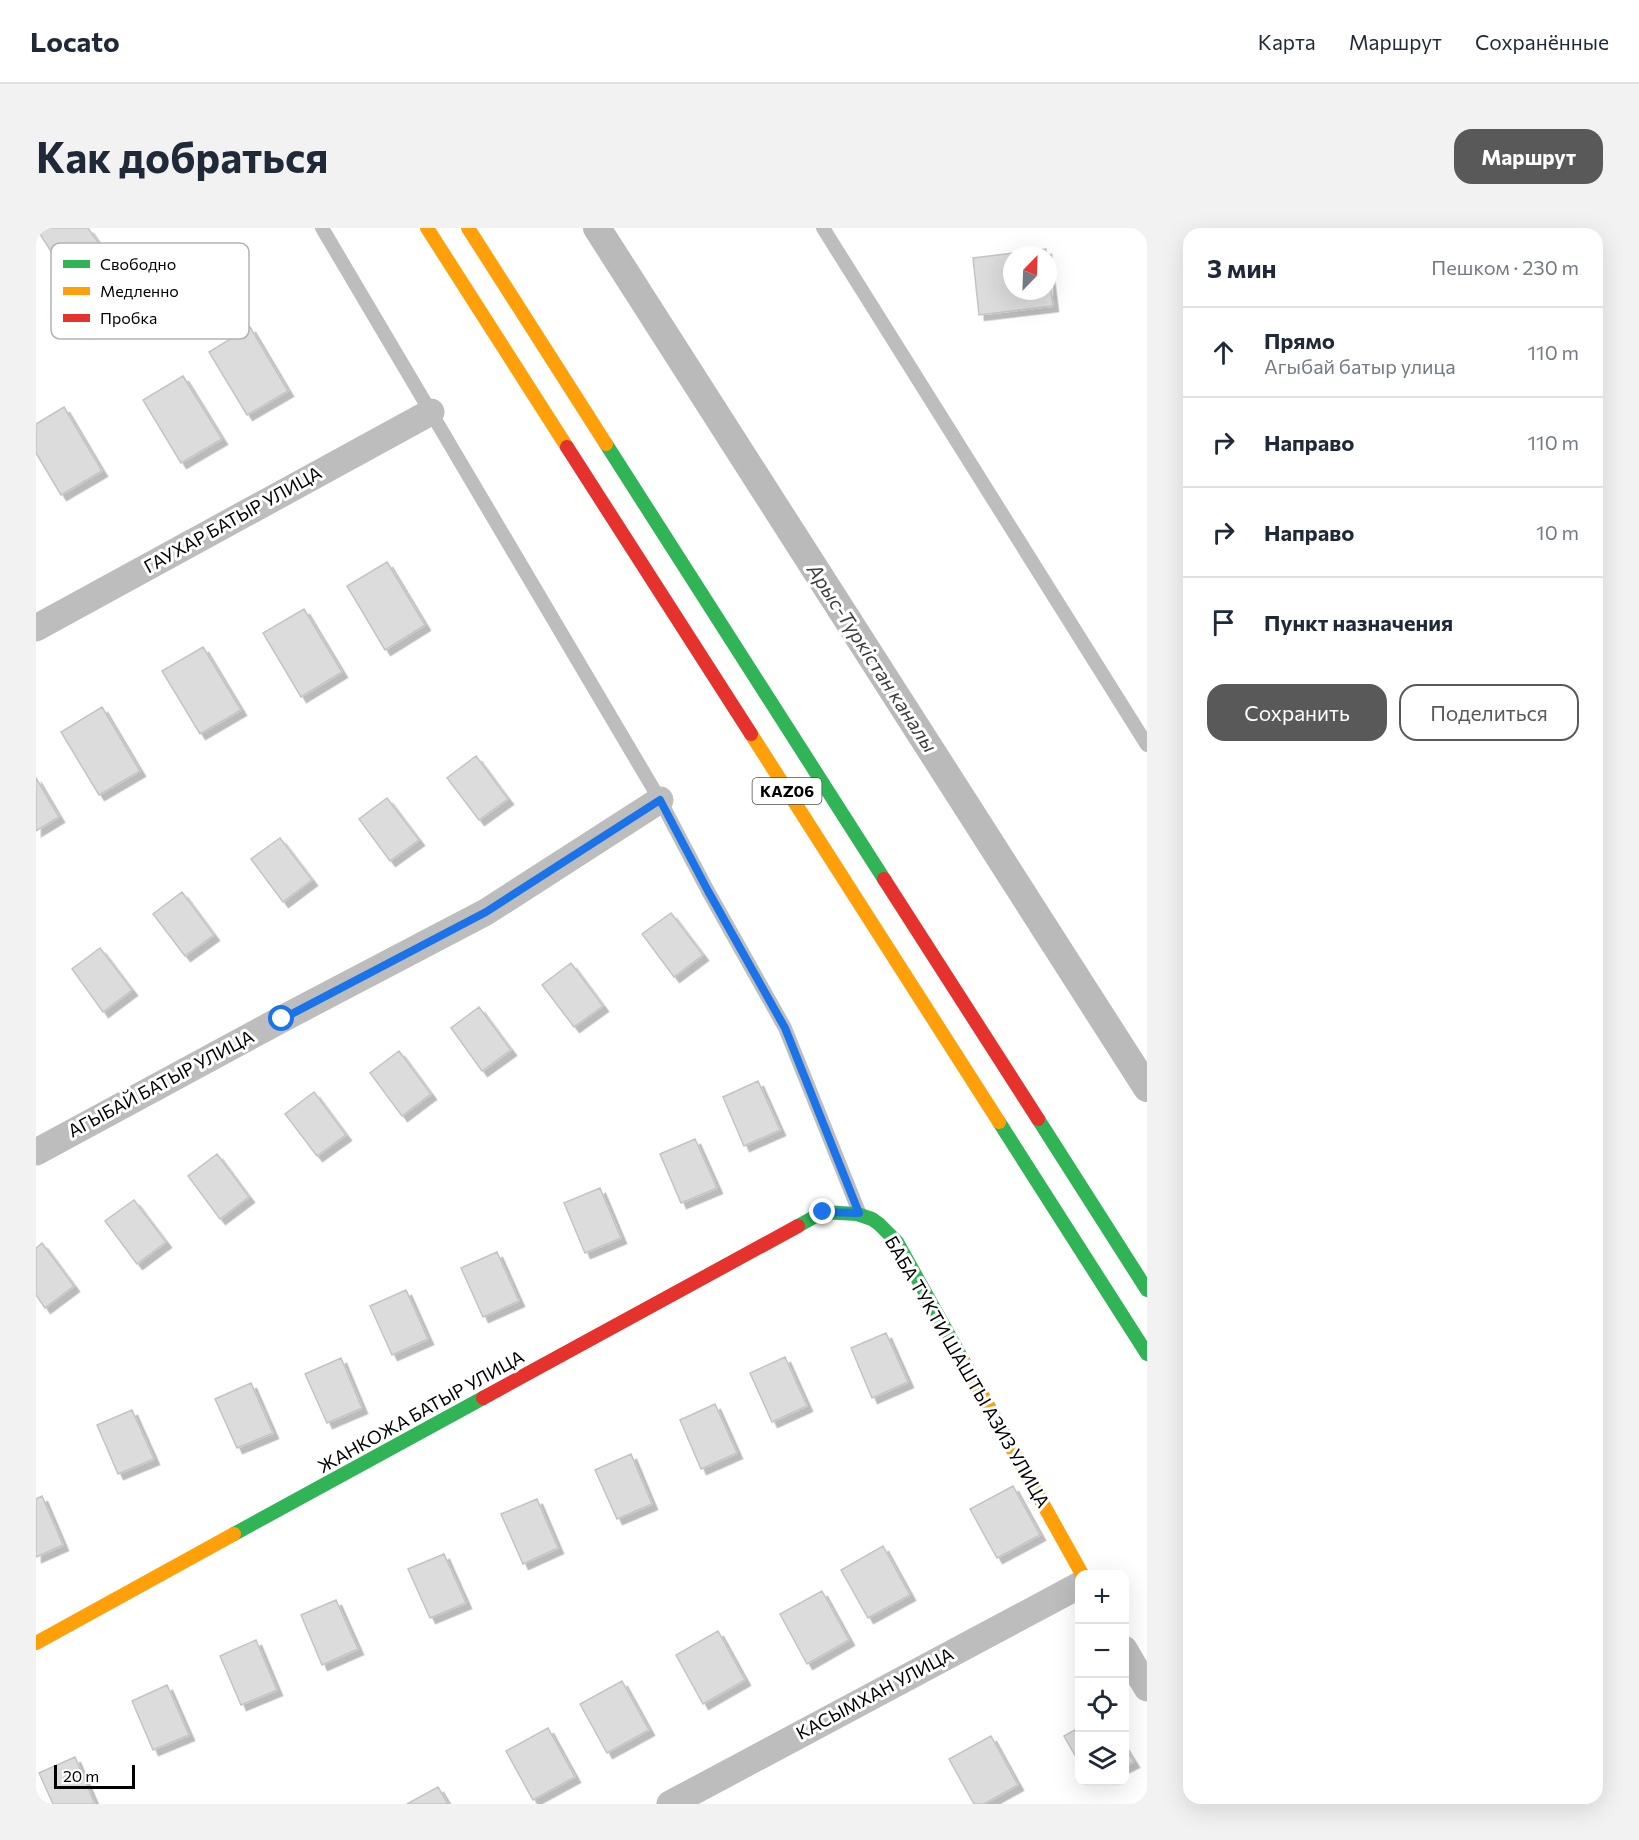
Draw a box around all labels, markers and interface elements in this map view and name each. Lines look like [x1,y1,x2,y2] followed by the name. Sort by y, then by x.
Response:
[30,24,120,58] text: Locato
[1258,29,1316,54] text: Карта
[1349,29,1442,54] text: Маршрут
[1475,29,1609,54] text: Сохранённые
[1454,129,1603,184] button: Маршрут
[36,130,328,182] text: Как добраться
[51,243,249,339] legend
[1003,246,1057,300] north arrow
[1207,252,1277,283] text: 3 мин
[100,254,176,273] text: Свободно
[1431,255,1579,279] text: Пешком · 230 m
[100,281,179,300] text: Медленно
[100,308,157,327] text: Пробка
[1264,327,1335,354] text: Прямо
[1207,336,1240,369] icon: ahead
[1528,340,1579,364] text: 110 m
[1264,354,1456,378] text: Агыбай батыр улица
[1207,426,1240,459] icon: right
[1264,429,1354,456] text: Направо
[1528,430,1579,454] text: 110 m
[140,461,325,577] street label: ГАУХАР БАТЫР УЛИЦА
[1207,516,1240,549] icon: right
[1264,519,1354,546] text: Направо
[1536,520,1579,544] text: 10 m
[802,558,943,756] water label: Арыс-Түркістан каналы
[1207,606,1240,639] icon: arrive
[1264,609,1453,636] text: Пункт назначения
[1207,684,1387,741] button: Сохранить
[1399,684,1579,741] button: Поделиться
[752,778,822,804] road number: KАZ06
[268,1005,294,1031] route start
[64,1025,257,1142] street label: АГЫБАЙ БАТЫР УЛИЦА
[809,1198,835,1224] route end
[881,1232,1055,1511] street label: БАБА ТУКТИ ШАШТЫ АЗИЗ УЛИЦА
[313,1345,528,1477] street label: ЖАНКОЖА БАТЫР УЛИЦА
[1075,1570,1129,1786] map controls
[1075,1570,1129,1624] button: +
[1075,1624,1129,1678] button: −
[792,1642,957,1744] street label: КАСЫМХАН УЛИЦА
[1075,1678,1129,1732] button: locate
[1075,1732,1129,1786] button: layers
[54,1762,135,1790] scale bar
[63,1766,99,1785] text: 20 m

